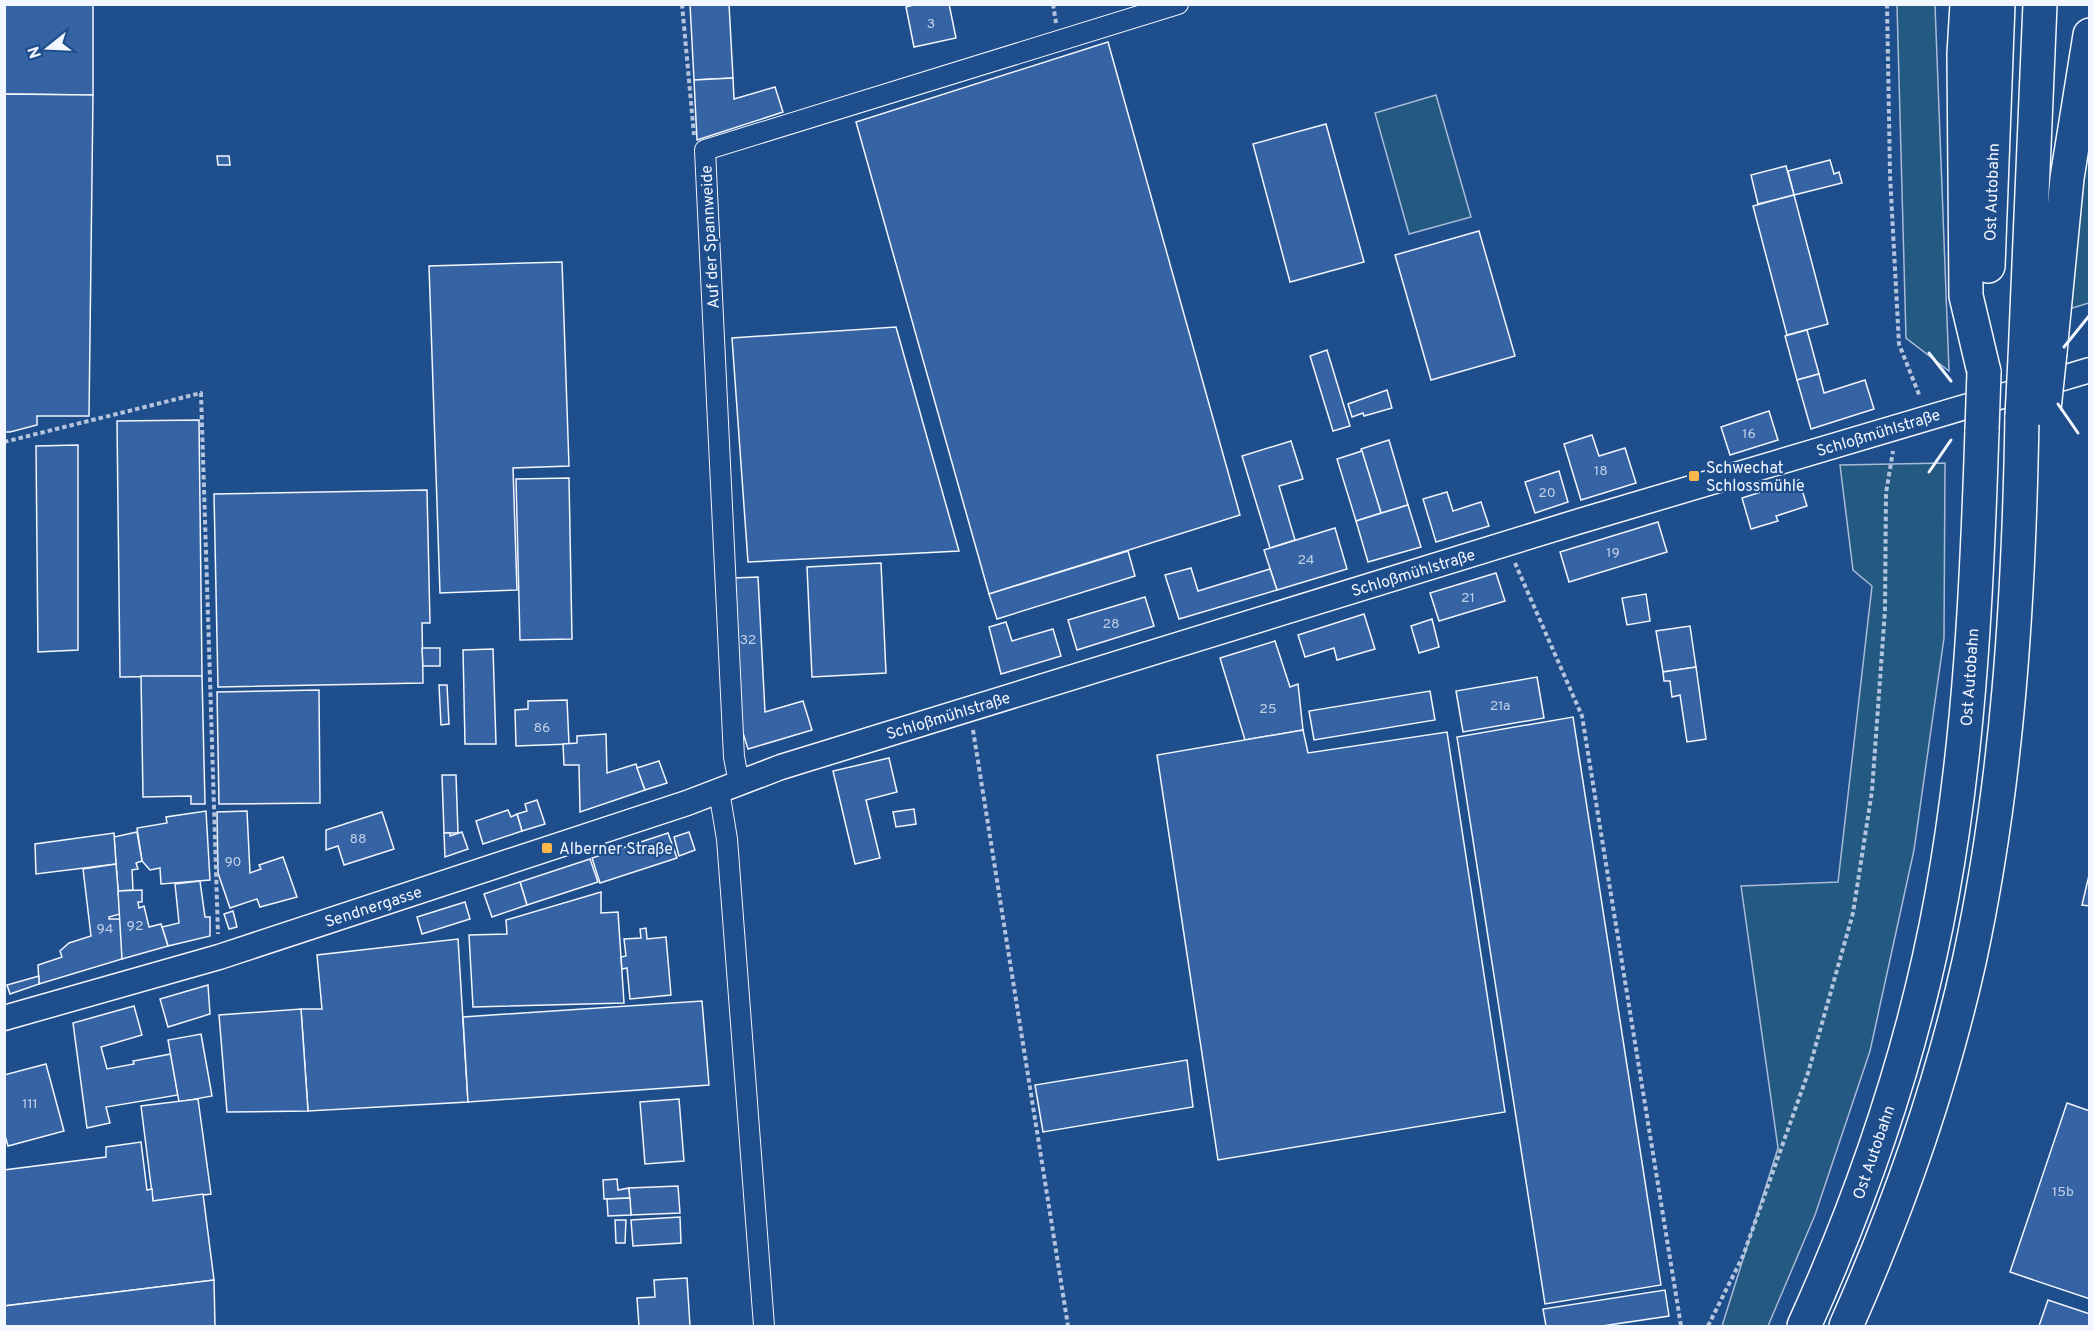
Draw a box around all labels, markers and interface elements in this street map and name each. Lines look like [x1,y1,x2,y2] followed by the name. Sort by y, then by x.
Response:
[927,16,935,33] house number: 3
[18,18,78,78] north arrow
[24,43,47,61] text: N
[1981,143,2005,242] street label: Ost Autobahn
[697,165,725,309] street label: Auf der Spannweide
[1814,406,1943,462] street label: Schloßmühlstraße
[1742,426,1756,443] house number: 16
[1706,459,1805,497] place label: Schwechat Schlossmühle
[1594,463,1608,480] house number: 18
[1687,469,1701,483] marker: Schwechat Schlossmühle
[1538,485,1556,502] house number: 20
[1606,545,1620,562] house number: 19
[1349,546,1478,602] street label: Schloßmühlstraße
[1297,552,1315,569] house number: 24
[1461,590,1475,607] house number: 21
[1102,616,1120,633] house number: 28
[1958,627,1984,727] street label: Ost Autobahn
[740,632,756,649] house number: 32
[884,689,1013,745] street label: Schloßmühlstraße
[1490,698,1510,715] house number: 21a
[1259,701,1277,718] house number: 25
[534,720,550,737] house number: 86
[349,831,367,848] house number: 88
[559,840,673,860] place label: Alberner Straße
[540,841,554,855] marker: Alberner Straße
[224,854,242,871] house number: 90
[322,883,425,933] street label: Sendnergasse
[127,918,143,935] house number: 92
[96,921,114,938] house number: 94
[22,1096,38,1113] house number: 111
[1849,1103,1900,1202] street label: Ost Autobahn
[2052,1184,2074,1201] house number: 15b

